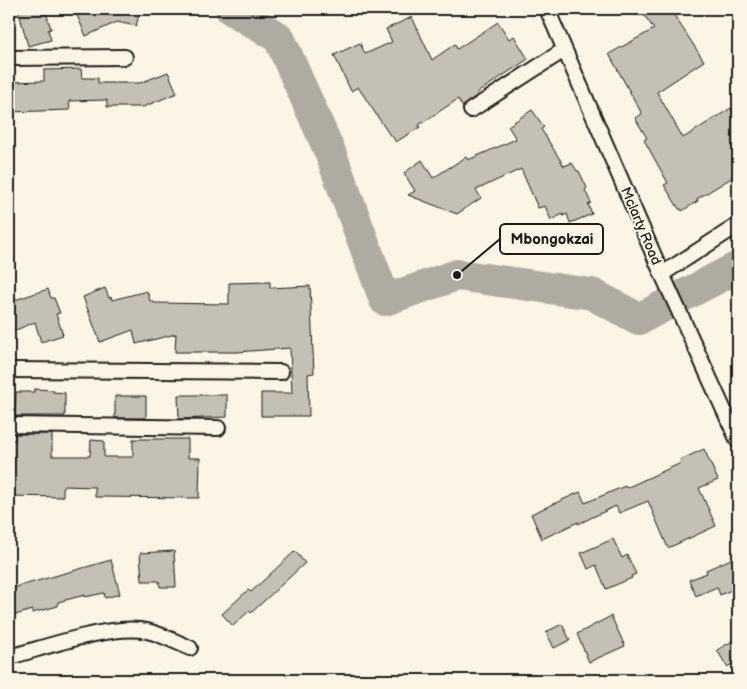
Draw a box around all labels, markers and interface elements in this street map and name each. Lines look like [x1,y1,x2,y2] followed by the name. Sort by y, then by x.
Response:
[617,184,665,268] street label: Mclarty Road
[500,224,603,254] callout: Mbongokzai
[511,230,593,249] text: Mbongokzai

